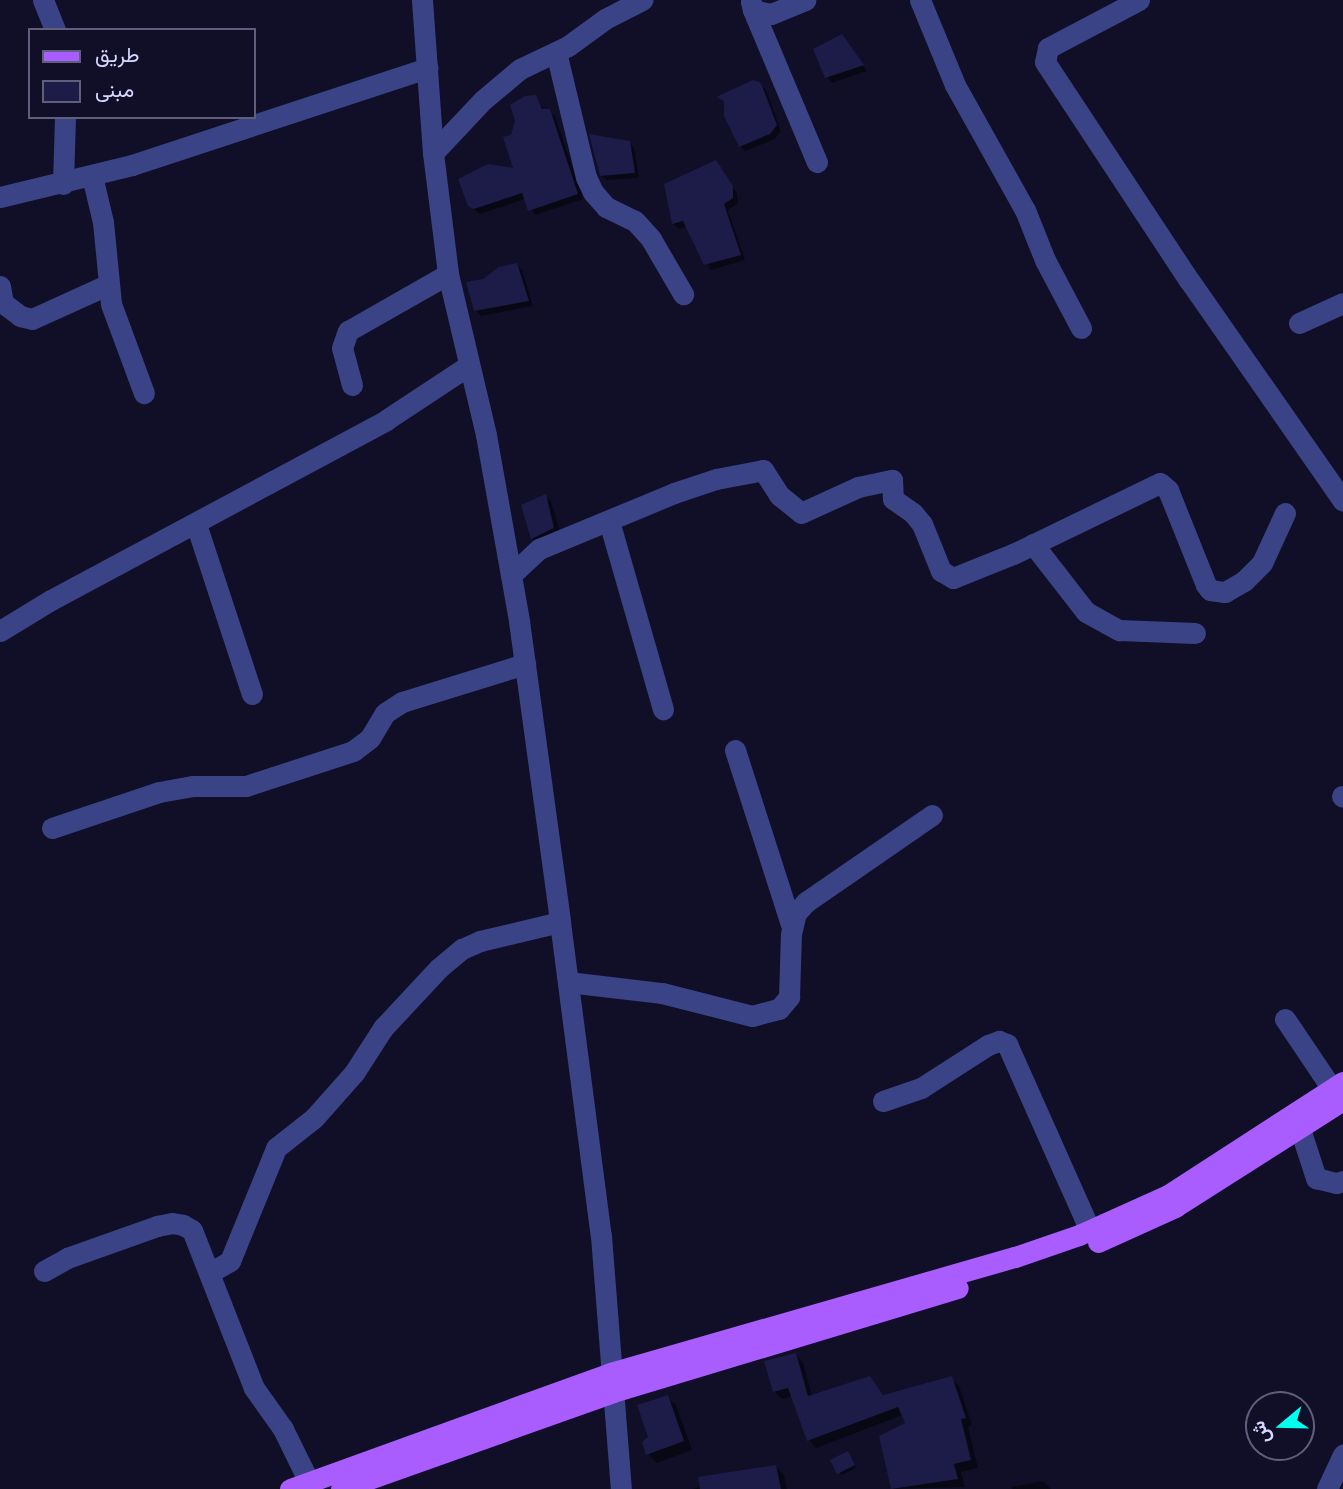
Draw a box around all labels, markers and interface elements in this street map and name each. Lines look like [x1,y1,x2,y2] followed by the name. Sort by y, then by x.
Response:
[28,28,256,119] legend
[95,43,140,70] text: طريق
[95,78,134,105] text: مبنى
[1245,1391,1315,1461] north arrow
[1247,1417,1277,1447] text: ش

